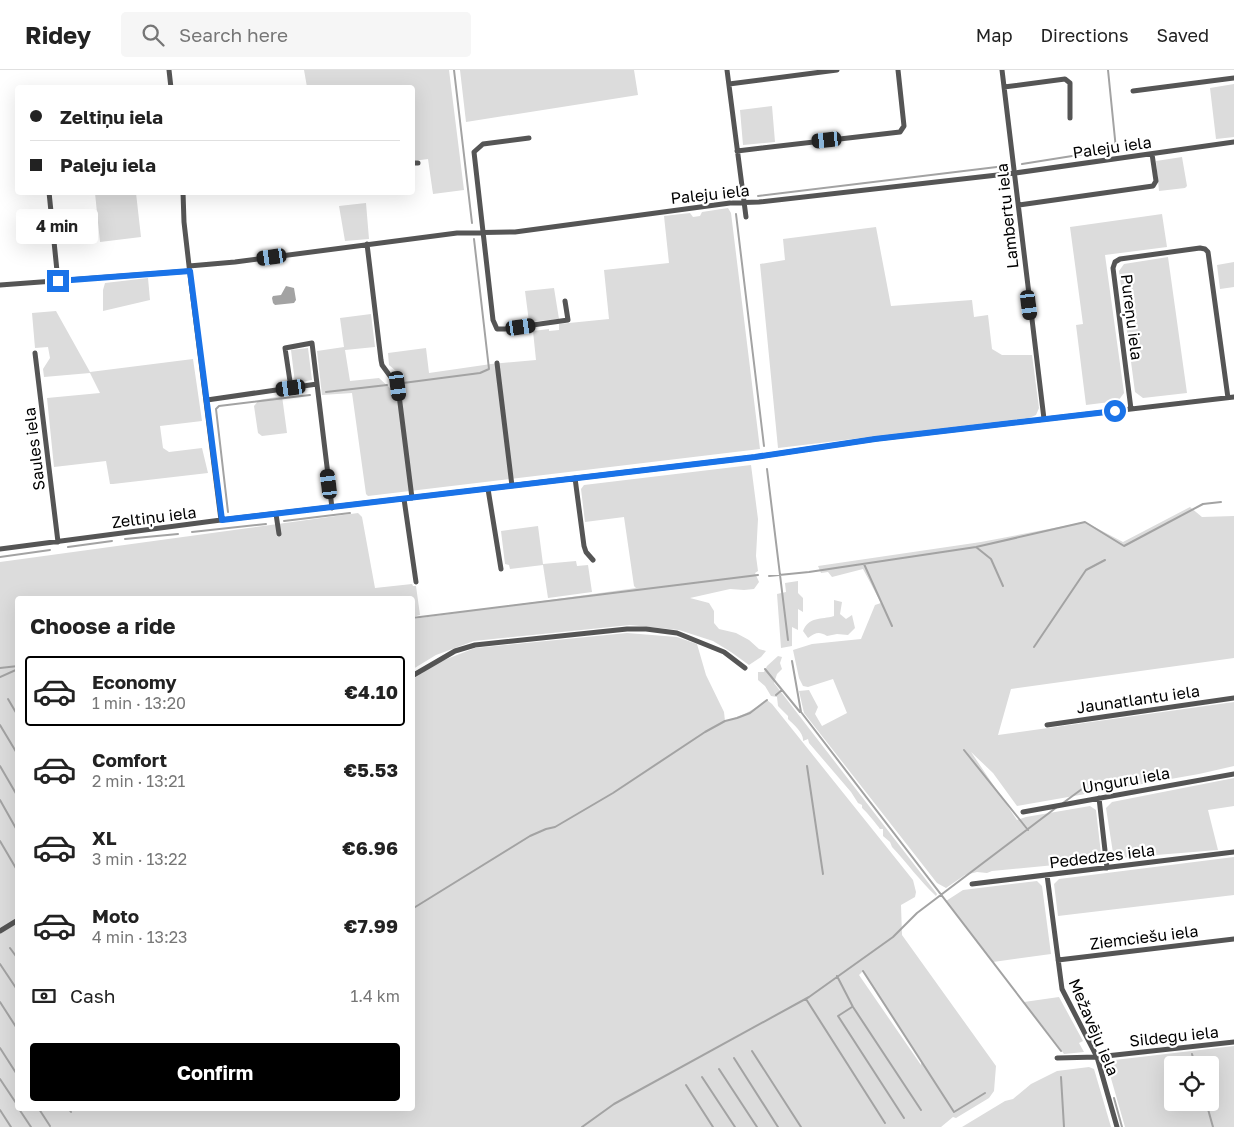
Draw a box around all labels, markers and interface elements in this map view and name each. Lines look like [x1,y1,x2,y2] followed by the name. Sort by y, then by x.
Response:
[121,12,471,57] search box
[25,20,91,49] text: Ridey
[139,21,167,49] icon: search
[179,23,288,46] text: Search here
[976,24,1012,46] text: Map
[1040,24,1128,46] text: Directions
[1156,24,1209,46] text: Saved
[60,105,163,128] text: Zeltiņu iela
[811,131,842,149] car
[1071,132,1153,162] street label: Paleju iela
[60,153,156,176] text: Paleju iela
[992,162,1022,270] street label: Lambertu iela
[670,180,750,208] street label: Paleju iela
[17,208,99,244] callout: 4 min
[36,216,78,236] text: 4 min
[256,247,287,267] car
[47,270,69,292] route end
[1117,273,1147,361] street label: Pureņu iela
[1019,289,1038,321] car
[505,317,536,337] car
[388,370,407,402] car
[275,378,306,398] car
[1104,400,1126,422] route start
[19,406,49,492] street label: Saules iela
[319,468,338,500] car
[110,502,198,532] street label: Zeltiņu iela
[30,612,176,639] text: Choose a ride
[32,669,77,714] icon: car
[92,670,177,693] text: Economy
[345,680,398,703] text: €4.10
[1075,680,1201,718] street label: Jaunatlantu iela
[92,693,186,713] text: 1 min · 13:20
[32,747,77,792] icon: car
[92,748,167,771] text: Comfort
[344,758,398,781] text: €5.53
[1081,762,1171,798] street label: Unguru iela
[92,771,185,791] text: 2 min · 13:21
[32,825,77,870] icon: car
[92,826,117,849] text: XL
[342,836,398,859] text: €6.96
[1048,840,1156,872] street label: Pededzes iela
[92,849,187,869] text: 3 min · 13:22
[32,903,77,948] icon: car
[92,904,139,927] text: Moto
[344,914,398,937] text: €7.99
[1088,920,1200,954] street label: Ziemciešu iela
[92,927,187,947] text: 4 min · 13:23
[1065,975,1123,1079] street label: Mežavēju iela
[30,982,58,1010] icon: cash
[70,984,115,1007] text: Cash
[350,986,400,1006] text: 1.4 km
[1128,1021,1220,1051] street label: Sildegu iela
[30,1043,400,1101] button: Confirm
[1164,1056,1219,1111] map controls
[1164,1056,1219,1111] button: locate

